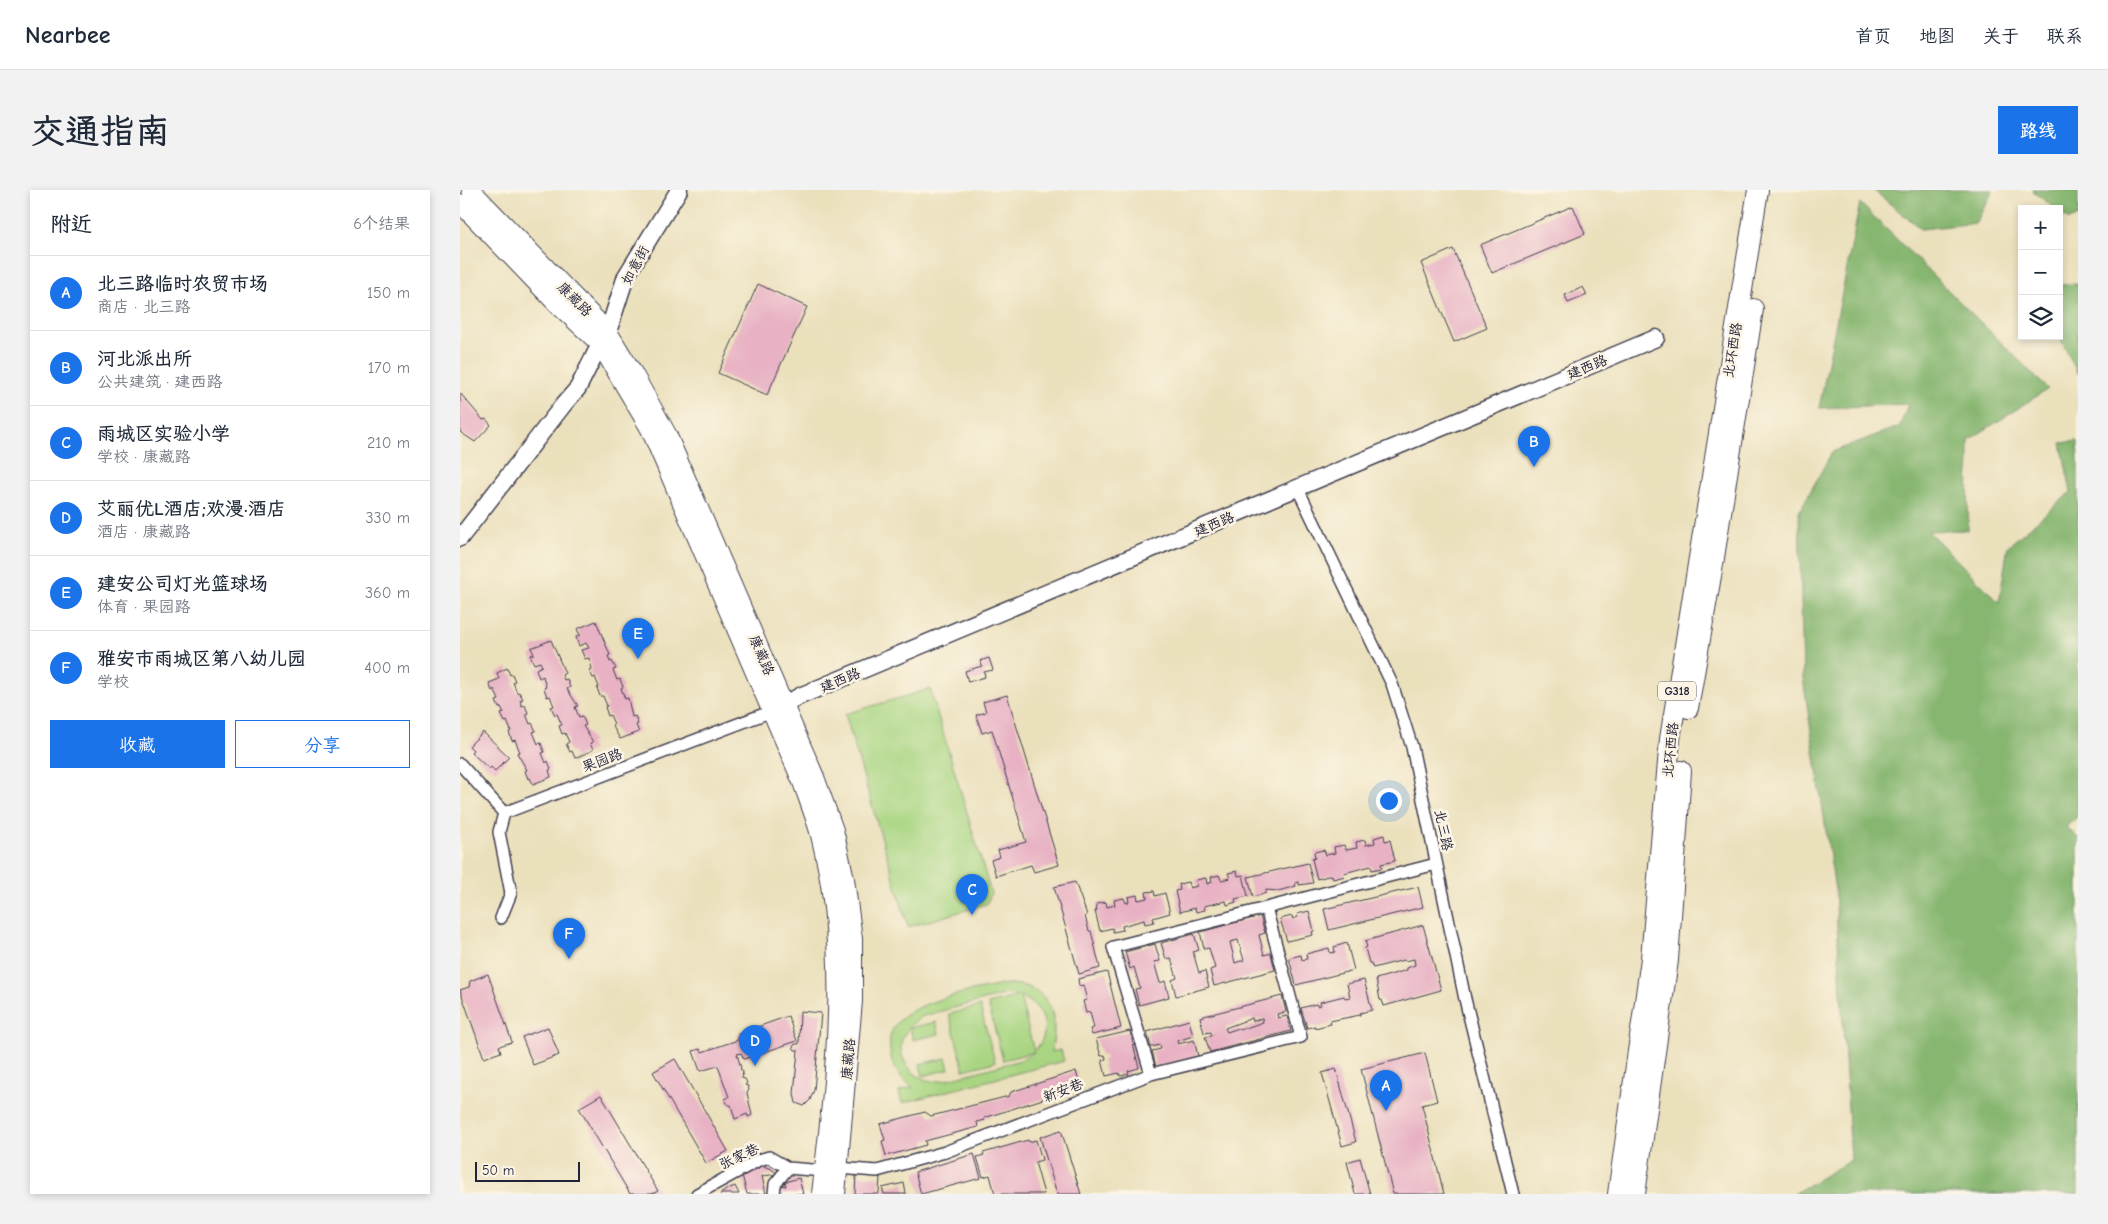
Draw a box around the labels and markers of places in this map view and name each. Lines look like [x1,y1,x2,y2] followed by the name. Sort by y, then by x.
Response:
[1518,426,1550,467] pin: B
[622,618,654,659] pin: E
[956,874,988,915] pin: C
[553,918,585,959] pin: F
[739,1025,771,1066] pin: D
[1370,1070,1402,1111] pin: A

